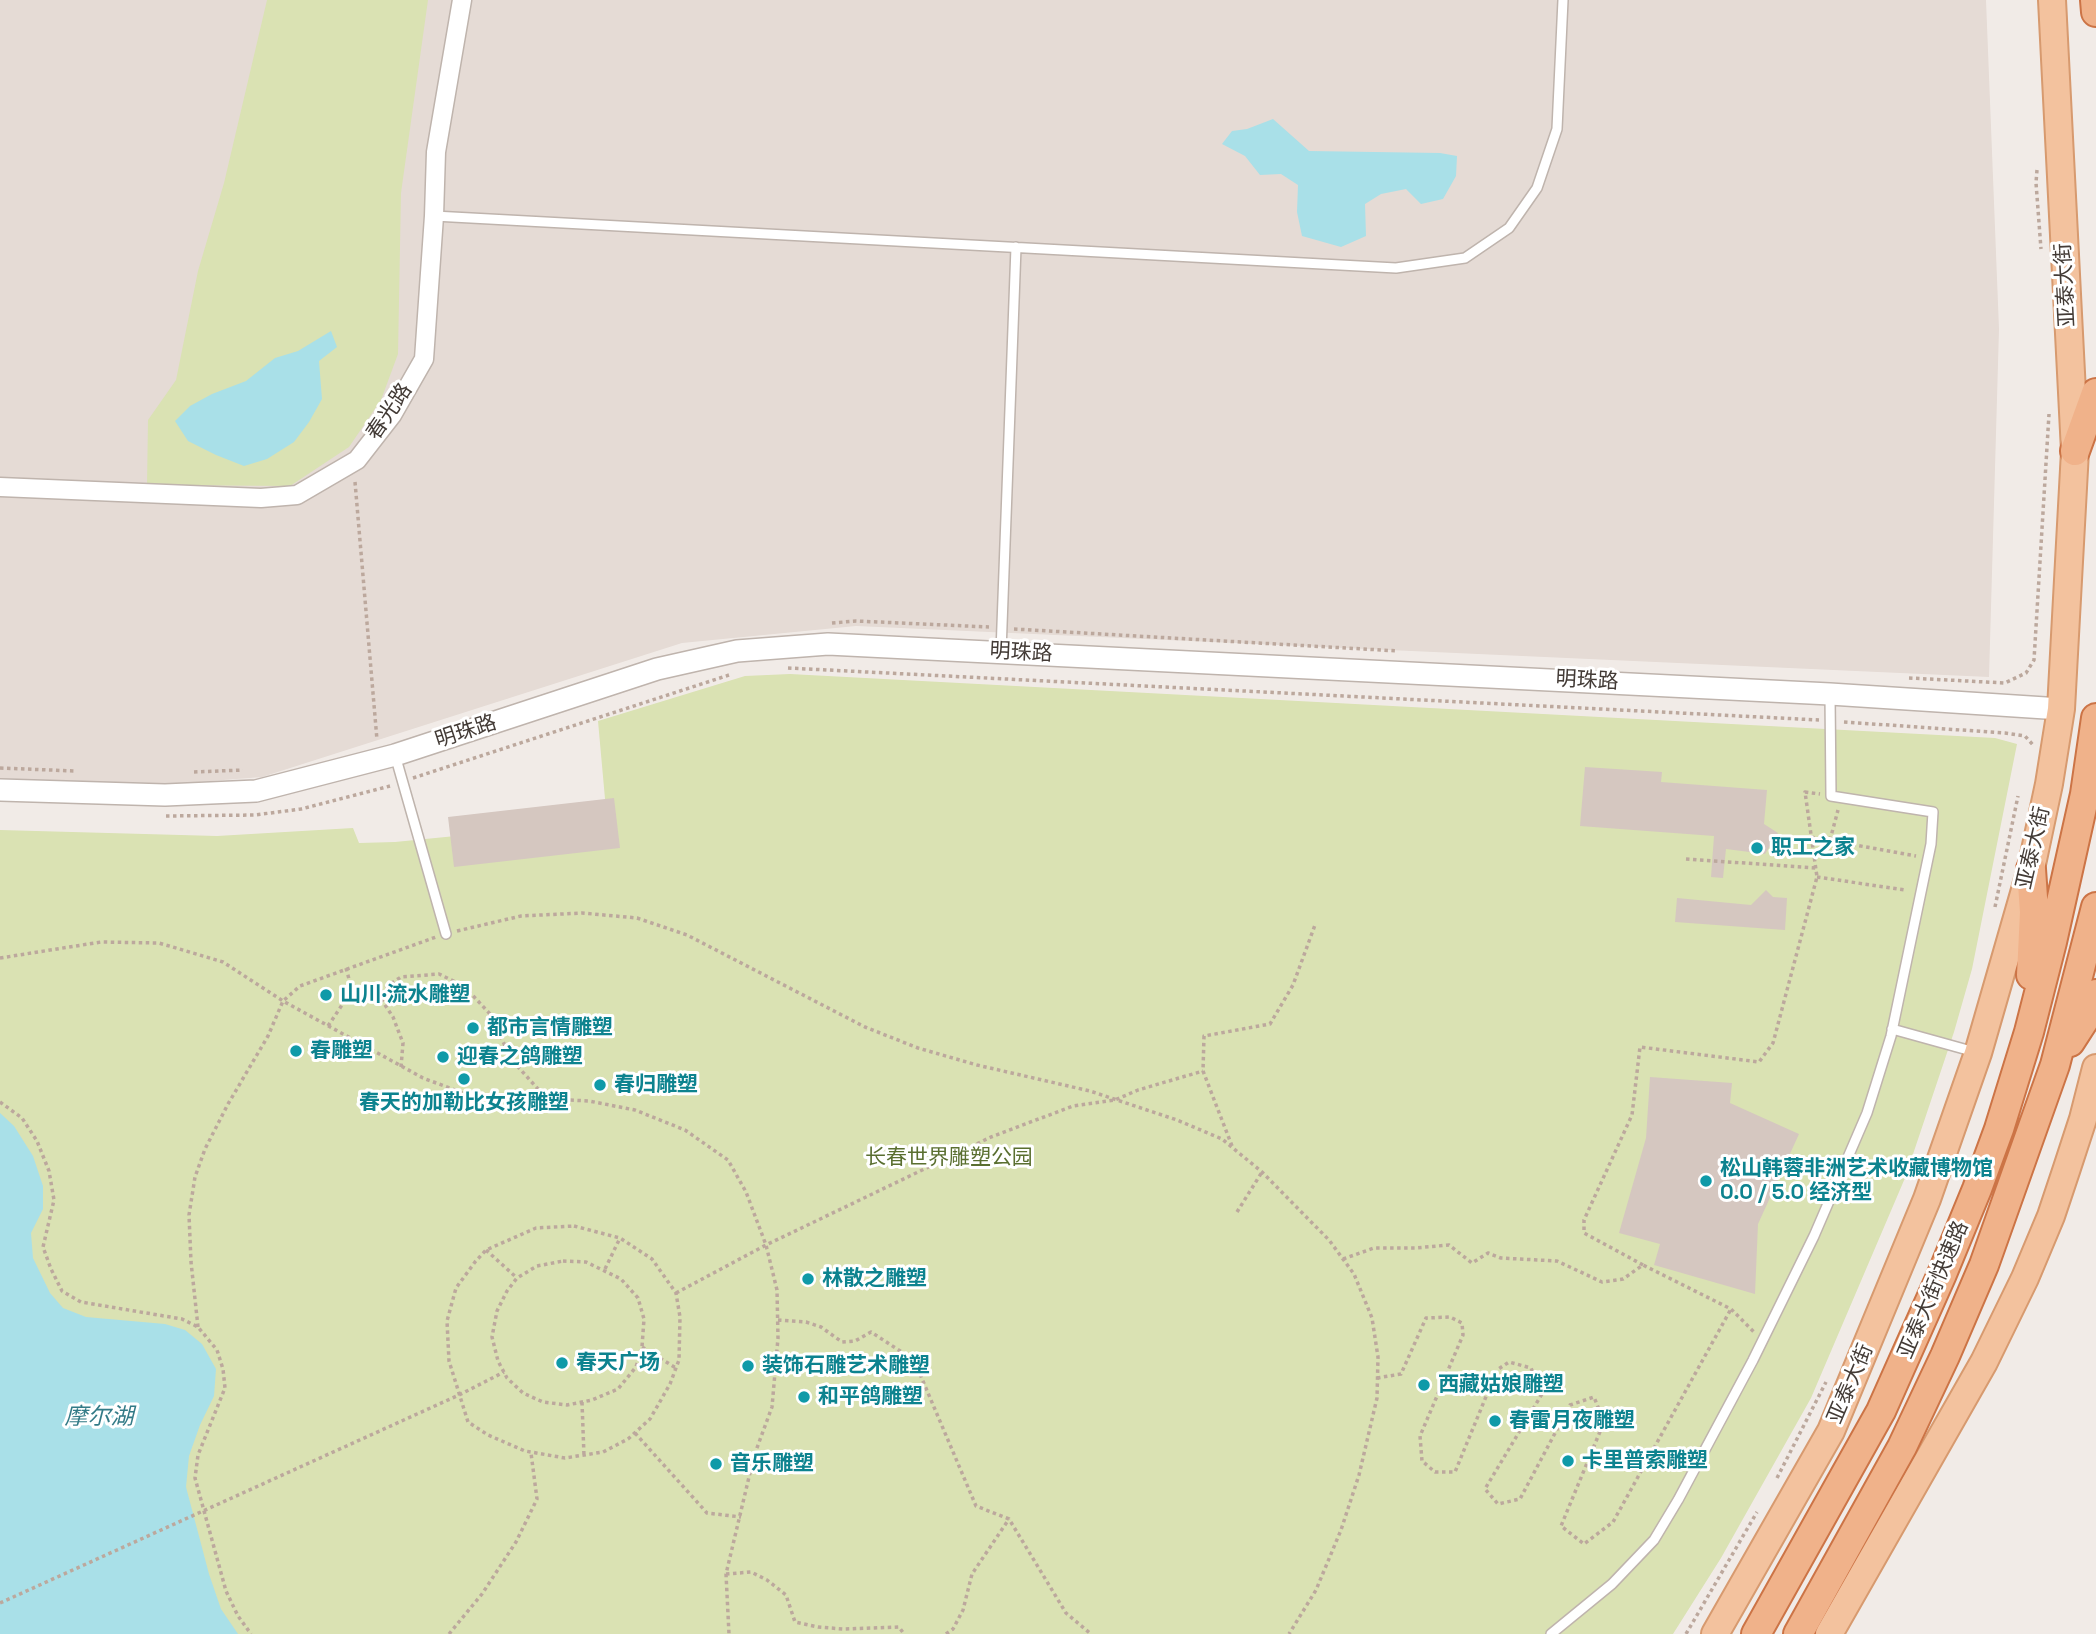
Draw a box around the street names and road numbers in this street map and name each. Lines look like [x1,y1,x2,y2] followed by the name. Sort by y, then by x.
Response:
[2051,242,2081,328] street label: 亚泰大街
[362,379,418,445] street label: 春光路
[989,639,1053,667] street label: 明珠路
[1555,667,1619,695] street label: 明珠路
[432,710,500,754] street label: 明珠路
[2012,804,2056,892] street label: 亚泰大街
[1894,1217,1974,1363] street label: 亚泰大街快速路
[1823,1340,1879,1428] street label: 亚泰大街

